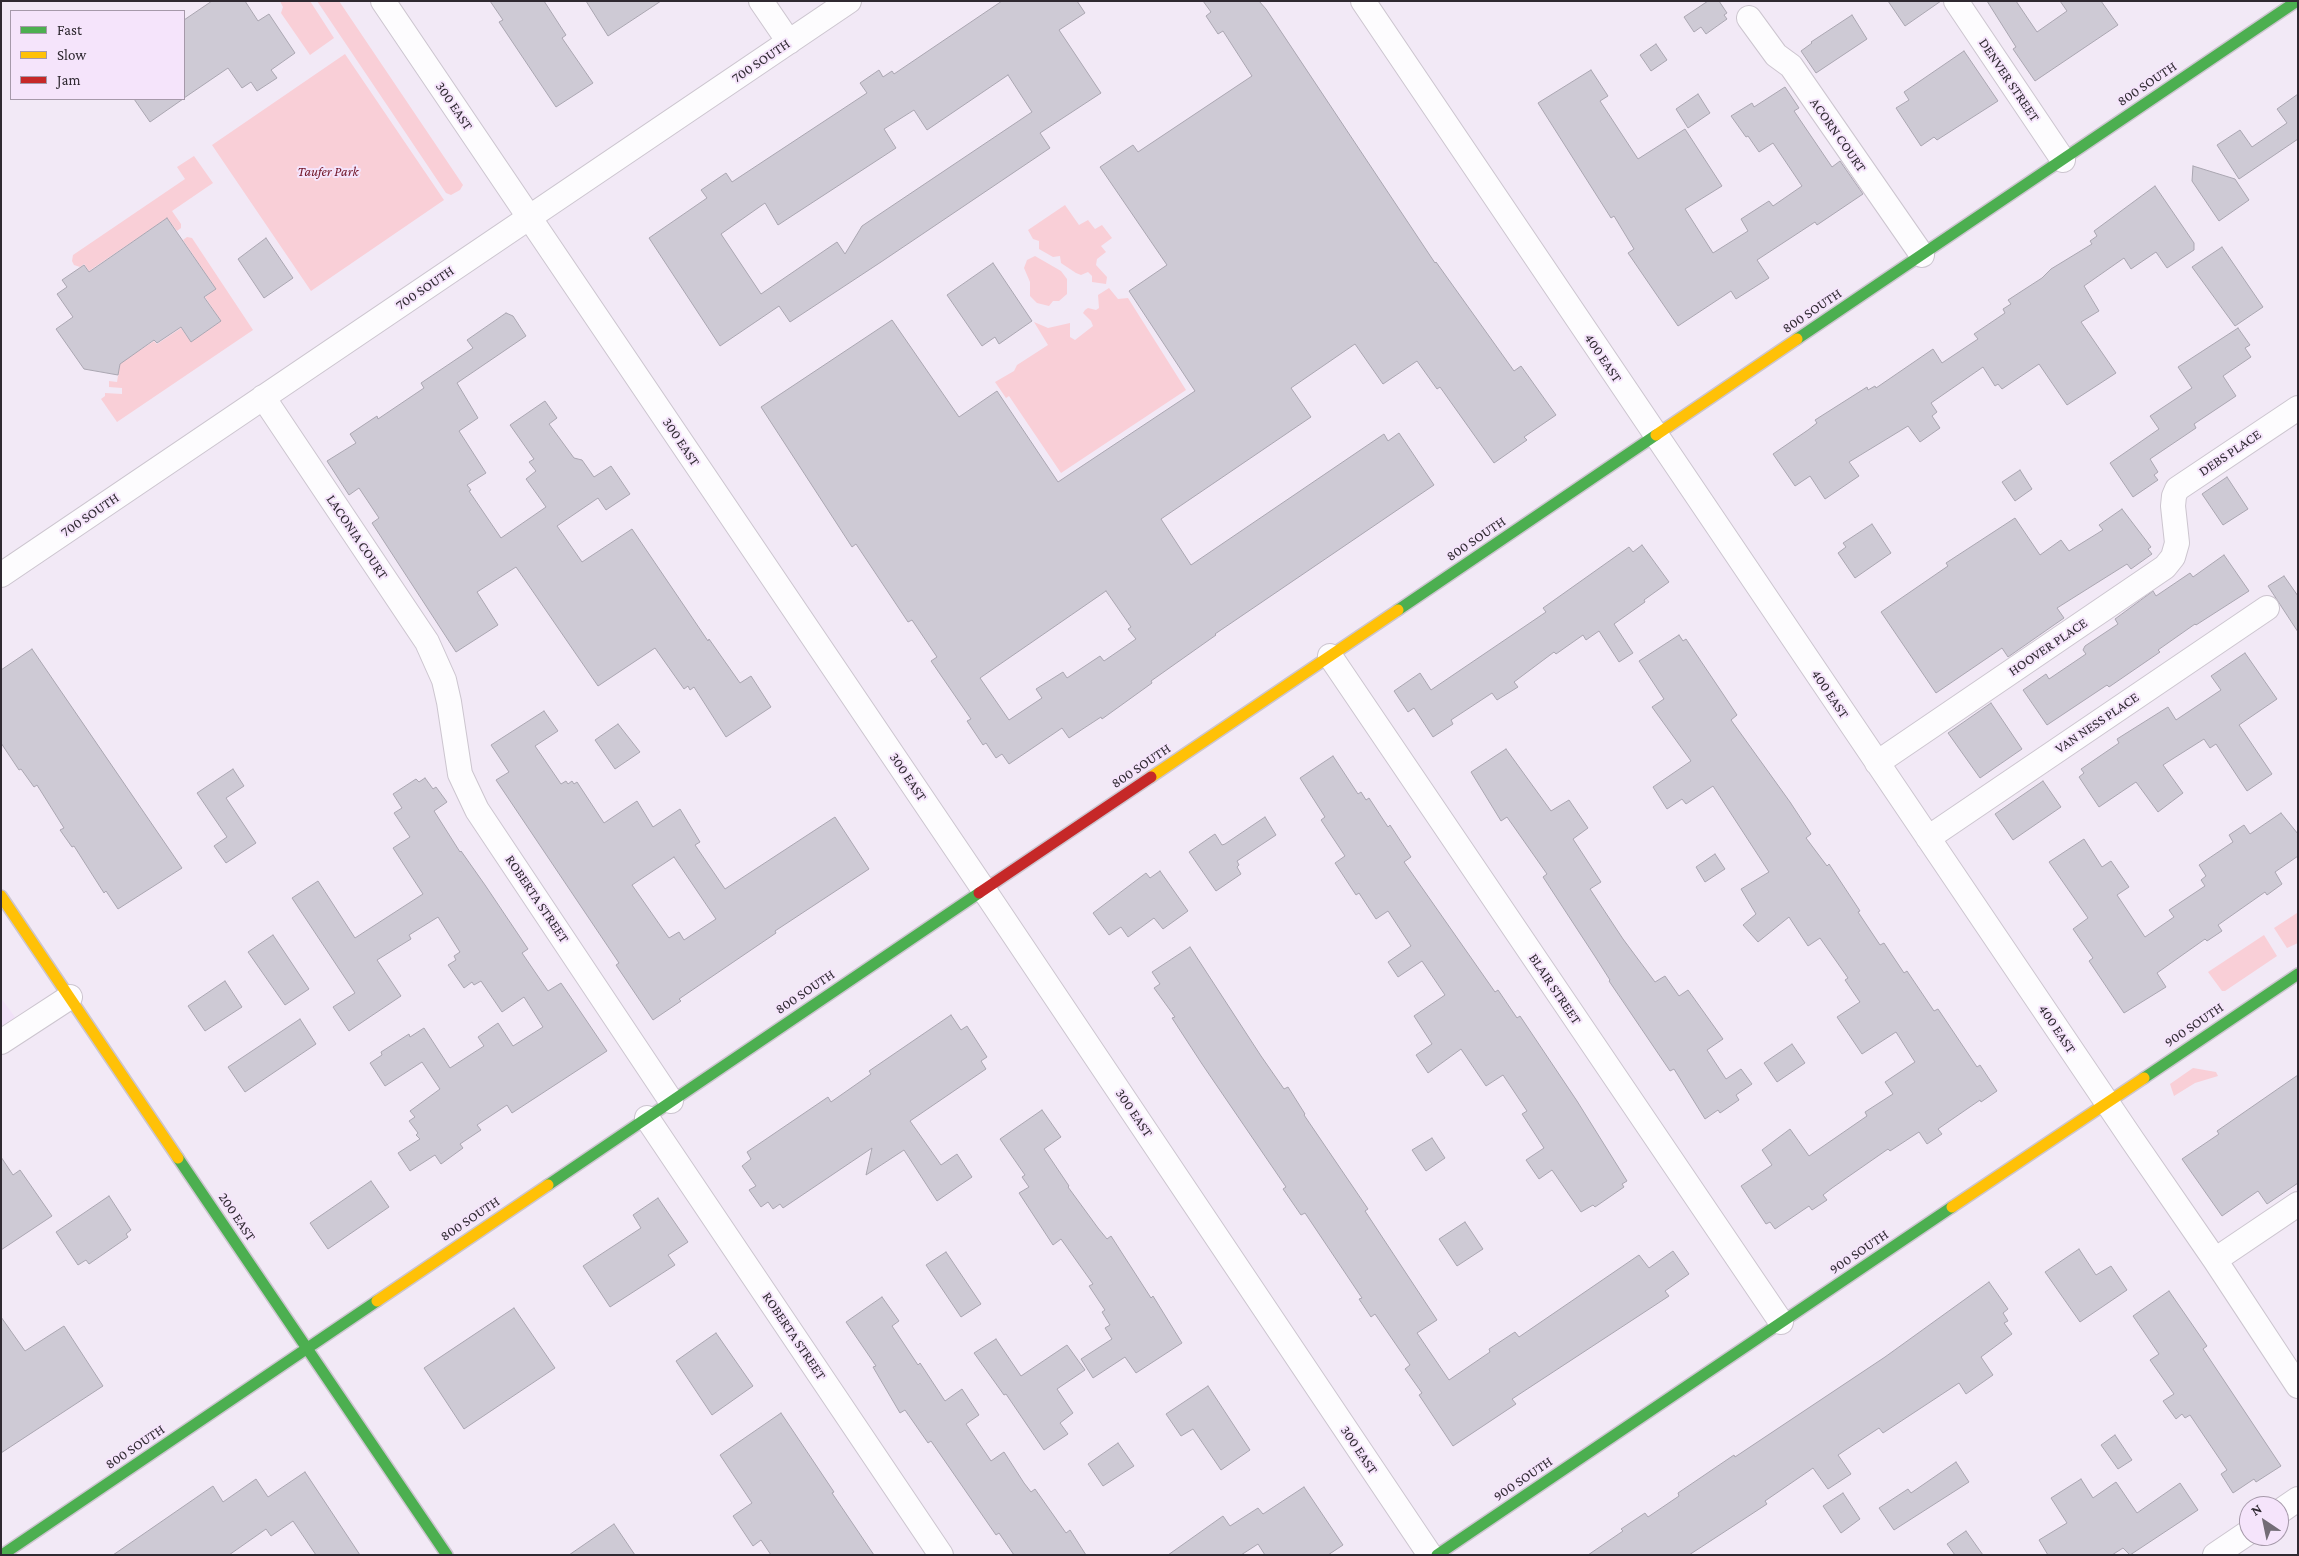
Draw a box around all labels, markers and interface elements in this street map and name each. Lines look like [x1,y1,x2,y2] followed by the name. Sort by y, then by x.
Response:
[10,10,185,100] legend
[57,22,82,38] text: Fast
[729,35,793,87] street label: 700 SOUTH
[1975,35,2043,125] street label: DENVER STREET
[57,47,86,63] text: Slow
[2114,58,2180,110] street label: 800 SOUTH
[57,72,80,88] text: Jam
[432,79,476,133] street label: 300 EAST
[1806,95,1870,175] street label: ACORN COURT
[297,164,359,180] park label: Taufer Park
[393,262,457,314] street label: 700 SOUTH
[1779,285,1845,337] street label: 800 SOUTH
[1581,330,1625,386] street label: 400 EAST
[659,415,703,469] street label: 300 EAST
[2196,426,2264,480] street label: DEBS PLACE
[58,489,122,541] street label: 700 SOUTH
[323,492,391,582] street label: LACONIA COURT
[1443,513,1509,565] street label: 800 SOUTH
[2005,614,2091,680] street label: HOOVER PLACE
[1808,666,1852,722] street label: 400 EAST
[2052,689,2142,757] street label: VAN NESS PLACE
[1108,740,1174,792] street label: 800 SOUTH
[886,750,930,804] street label: 300 EAST
[501,852,573,946] street label: ROBERTA STREET
[1525,950,1585,1028] street label: BLAIR STREET
[772,966,838,1018] street label: 800 SOUTH
[2161,999,2227,1051] street label: 900 SOUTH
[2035,1001,2079,1057] street label: 400 EAST
[1112,1086,1156,1140] street label: 300 EAST
[215,1190,259,1244] street label: 200 EAST
[437,1193,503,1245] street label: 800 SOUTH
[1826,1226,1892,1278] street label: 900 SOUTH
[758,1289,830,1383] street label: ROBERTA STREET
[102,1421,168,1473] street label: 800 SOUTH
[1337,1423,1381,1477] street label: 300 EAST
[1490,1453,1556,1505] street label: 900 SOUTH
[2239,1496,2289,1546] north arrow
[2248,1500,2265,1519] text: N

